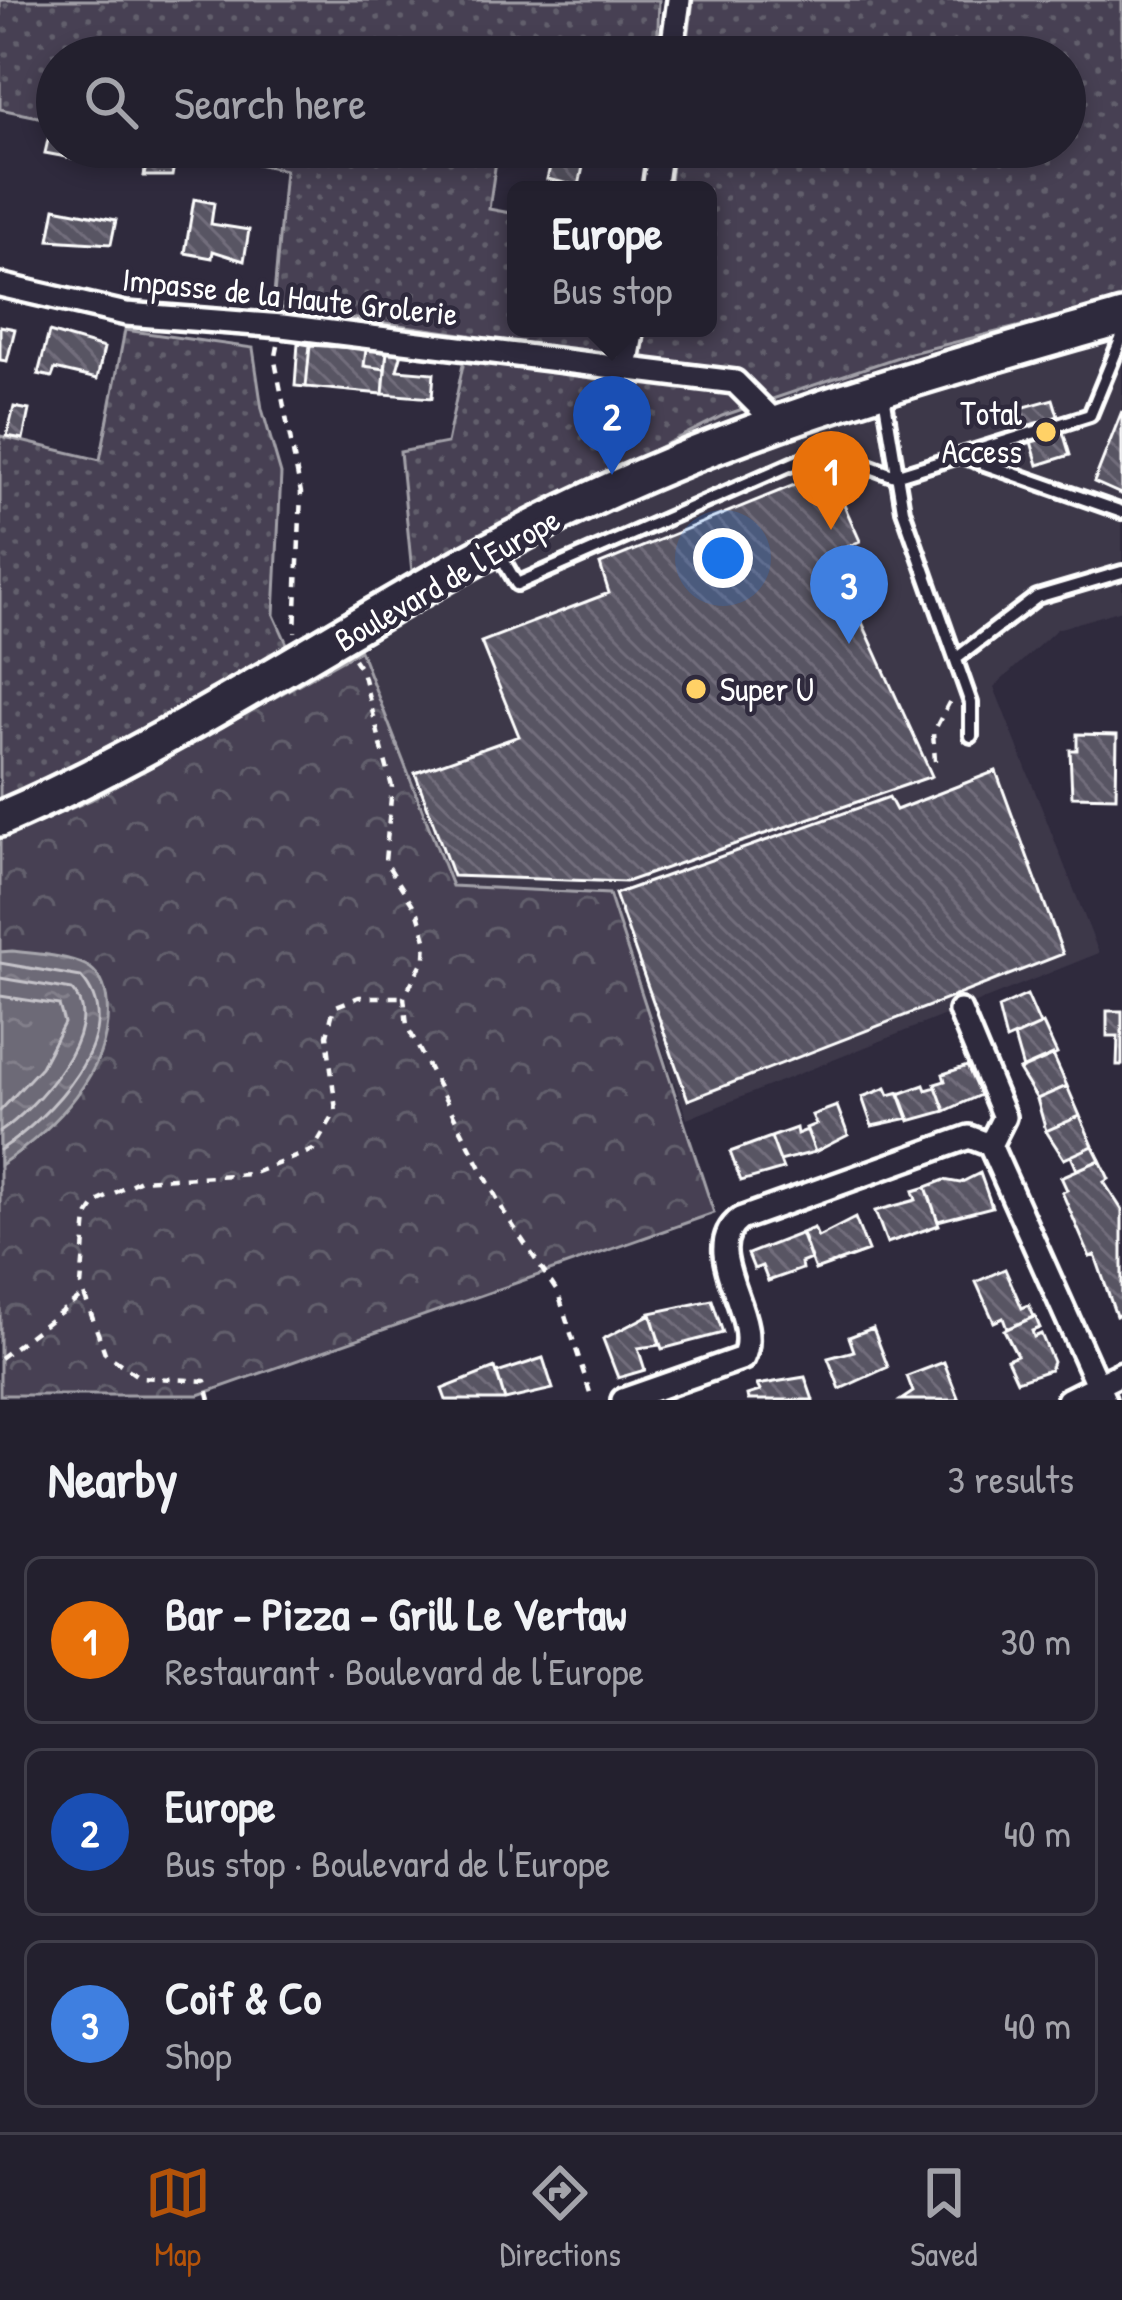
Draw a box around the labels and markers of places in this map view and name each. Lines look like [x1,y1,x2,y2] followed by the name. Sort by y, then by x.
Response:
[573,376,651,475] pin: 2
[942,391,1022,473] place label: Total Access
[1033,419,1059,445] marker: Total Access
[792,431,870,530] pin: 1
[810,545,888,644] pin: 3
[720,667,814,712] place label: Super U
[683,676,709,702] marker: Super U

